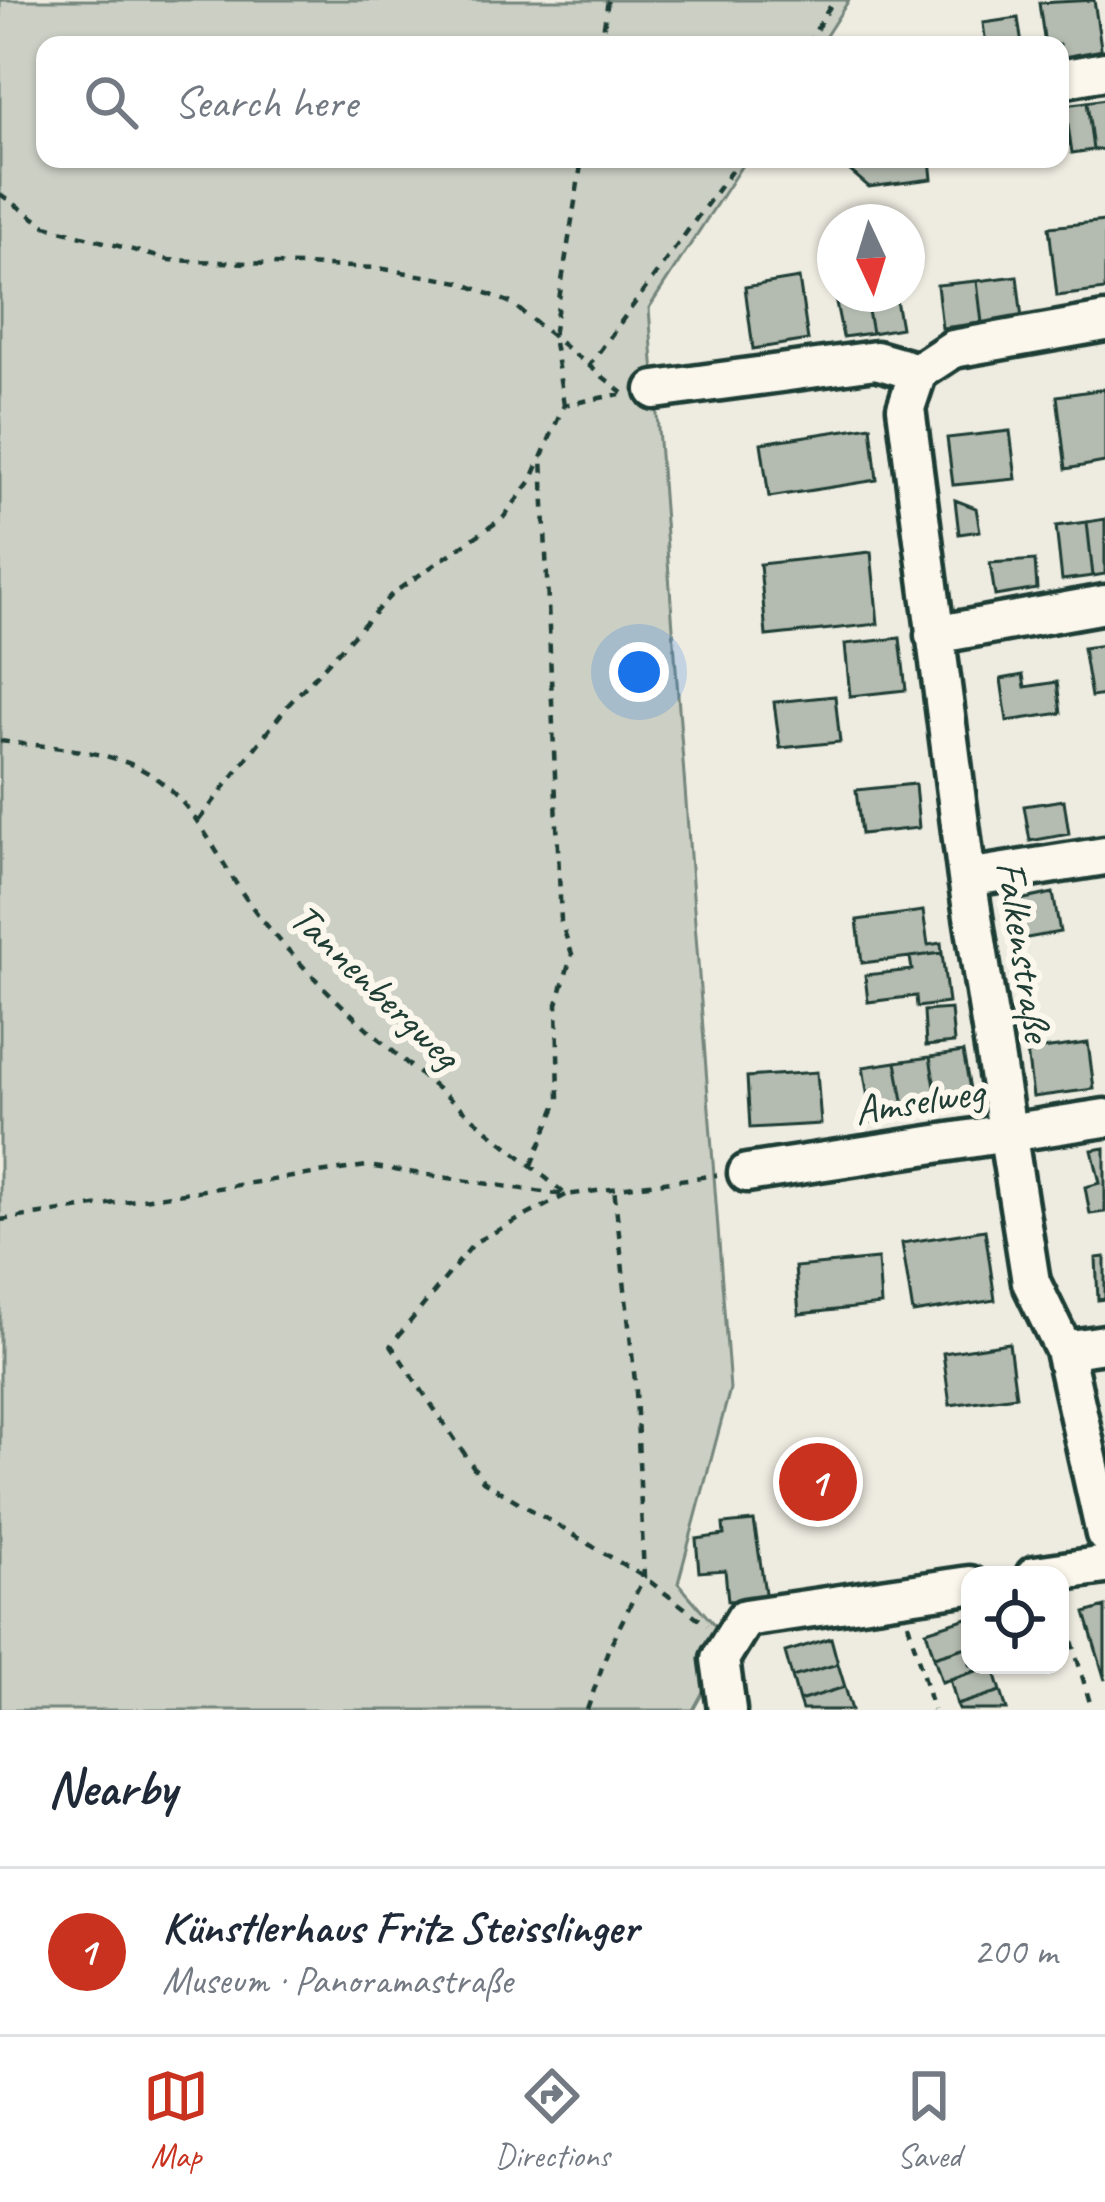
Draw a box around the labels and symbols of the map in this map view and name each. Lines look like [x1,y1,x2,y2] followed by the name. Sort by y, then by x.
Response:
[817,204,925,312] north arrow
[609,642,669,702] your location
[984,857,1065,1048] street label: Falkenstraße
[279,892,473,1082] street label: Tannenbergweg
[851,1064,990,1137] street label: Amselweg
[779,1437,857,1527] pin: 1

